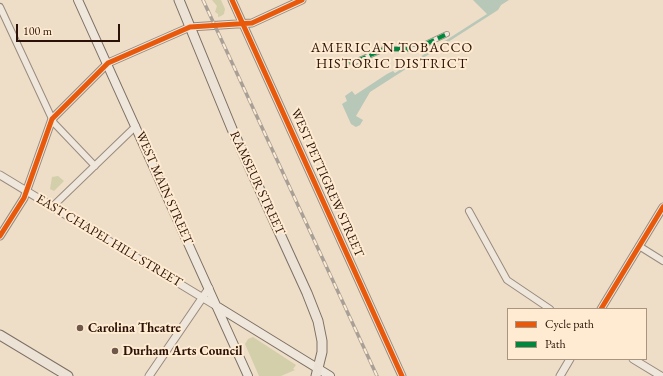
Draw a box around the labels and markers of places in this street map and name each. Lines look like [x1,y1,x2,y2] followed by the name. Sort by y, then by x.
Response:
[88,320,181,336] place label: Carolina Theatre
[75,323,85,333] marker: Carolina Theatre
[123,343,243,359] place label: Durham Arts Council
[110,346,120,356] marker: Durham Arts Council

